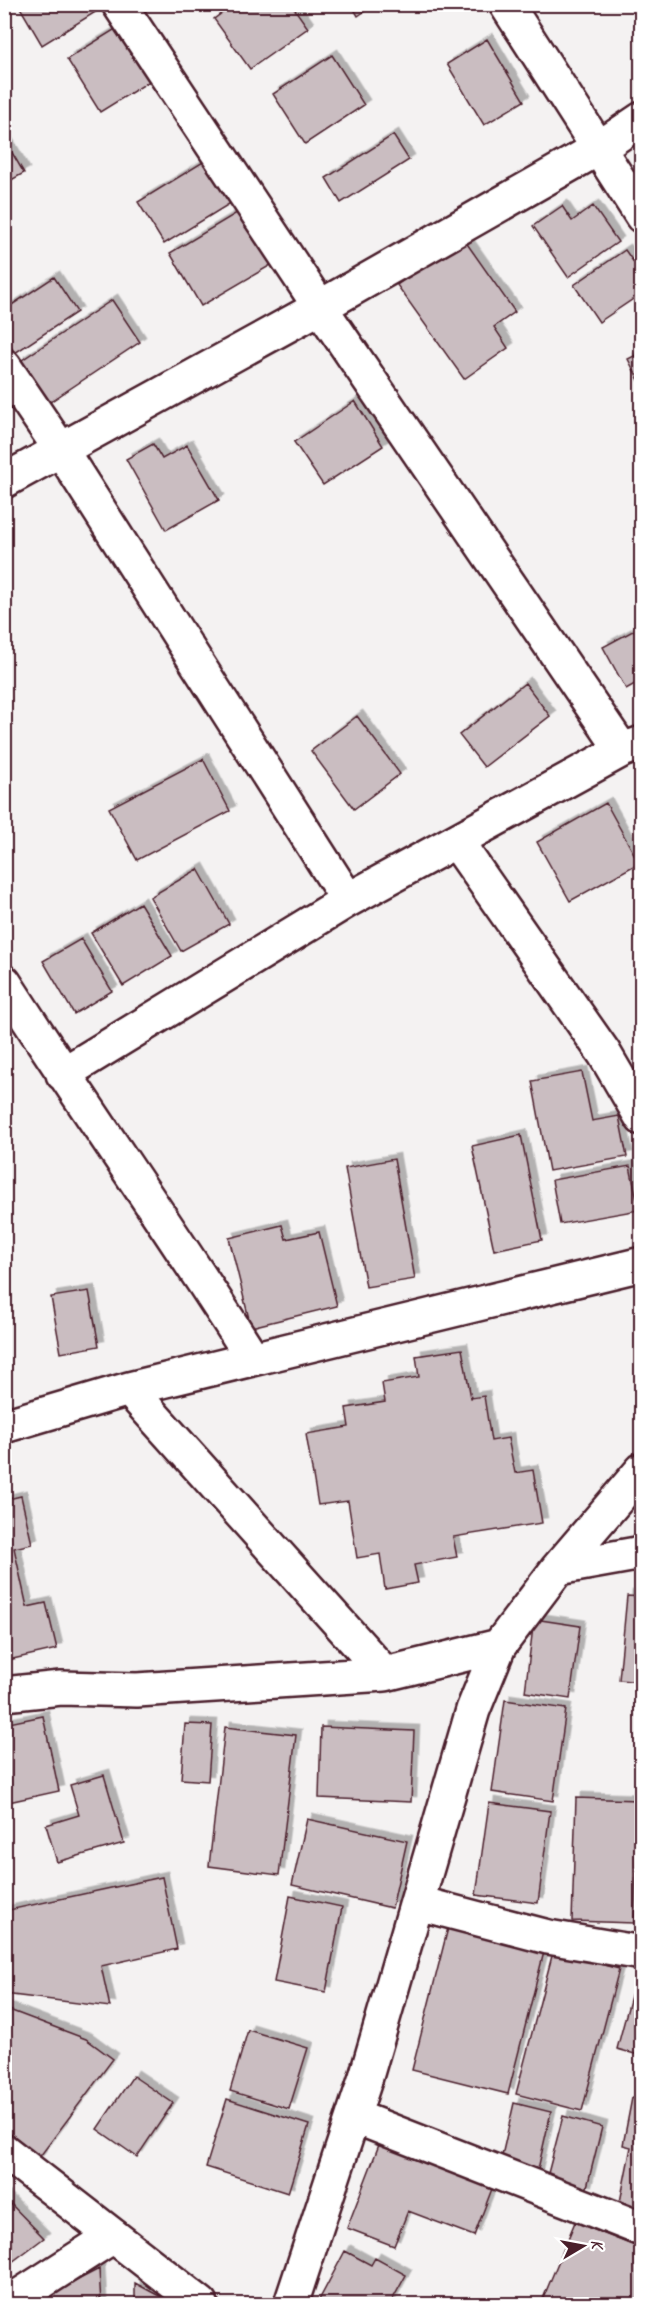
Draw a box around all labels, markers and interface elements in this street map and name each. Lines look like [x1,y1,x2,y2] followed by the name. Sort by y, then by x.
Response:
[553,2216,613,2276] north arrow
[586,2238,608,2253] text: K

